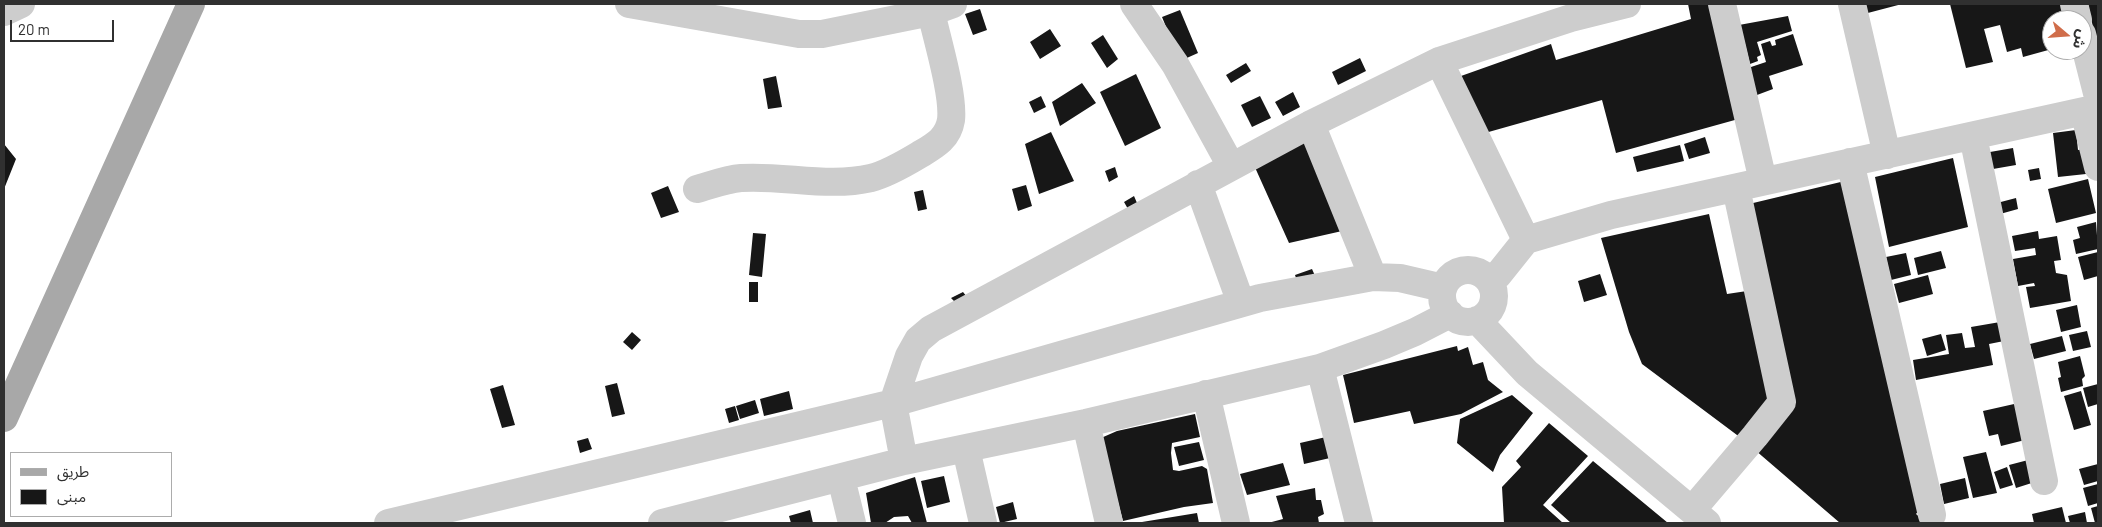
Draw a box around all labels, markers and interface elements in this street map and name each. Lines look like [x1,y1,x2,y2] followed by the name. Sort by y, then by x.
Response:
[12,10,116,42] scale bar
[2042,10,2092,60] north arrow
[18,20,50,38] text: 20 m
[2070,28,2092,51] text: ش
[10,452,172,517] legend
[57,462,89,480] text: طريق
[57,487,86,505] text: مبنى

